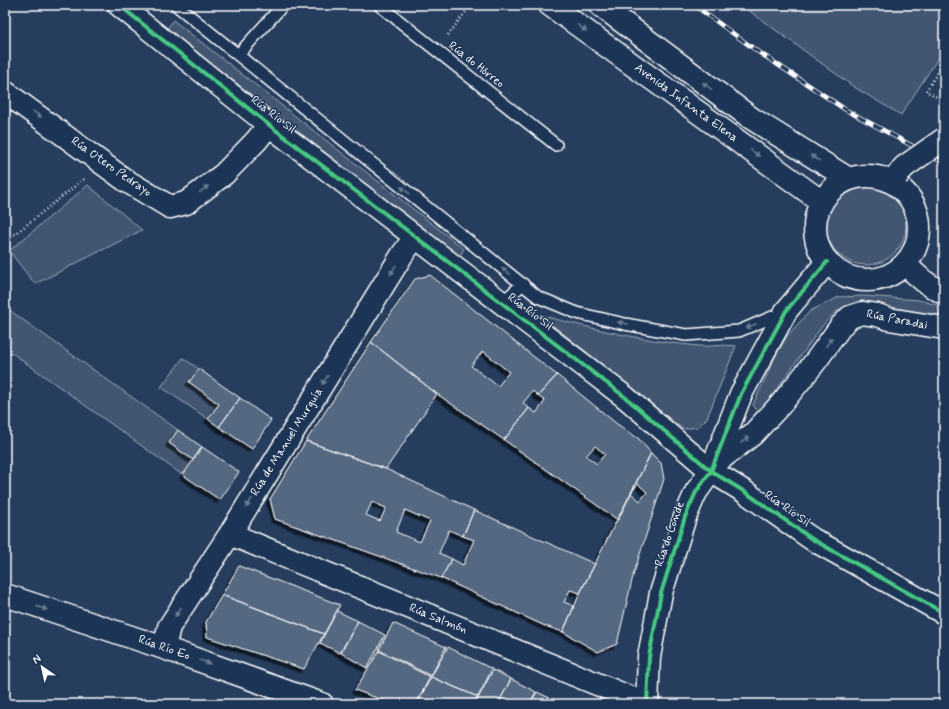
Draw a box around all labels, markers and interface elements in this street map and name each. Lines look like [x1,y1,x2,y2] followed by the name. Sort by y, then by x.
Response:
[576,24,587,32] one-way arrow
[445,38,508,92] street label: Rúa do Hórreo
[631,60,741,146] street label: Avenida Infanta Elena
[702,82,713,90] one-way arrow
[247,92,299,138] street label: Rúa Río Sil
[31,110,42,118] one-way arrow
[68,133,155,201] street label: Rúa Otero Pedrayo
[750,149,760,157] one-way arrow
[809,155,821,162] one-way arrow
[199,185,210,193] one-way arrow
[399,185,410,194] one-way arrow
[390,264,397,276] one-way arrow
[501,267,512,276] one-way arrow
[504,290,556,334] street label: Rúa Río Sil
[865,306,929,334] street label: Rúa Paradai
[616,320,629,326] one-way arrow
[744,324,756,330] one-way arrow
[825,337,833,347] one-way arrow
[321,375,329,385] one-way arrow
[247,385,327,499] street label: Rúa de Manuel Murguía
[739,436,750,444] one-way arrow
[761,487,813,531] street label: Rúa Río Sil
[245,498,253,508] one-way arrow
[651,499,689,569] street label: Rúa do Conde
[407,600,469,638] street label: Rúa Salmón
[36,605,48,611] one-way arrow
[175,606,182,618] one-way arrow
[136,632,192,664] street label: Rúa Río Eo
[22,647,62,687] north arrow
[30,652,44,667] text: N
[199,660,211,666] one-way arrow

